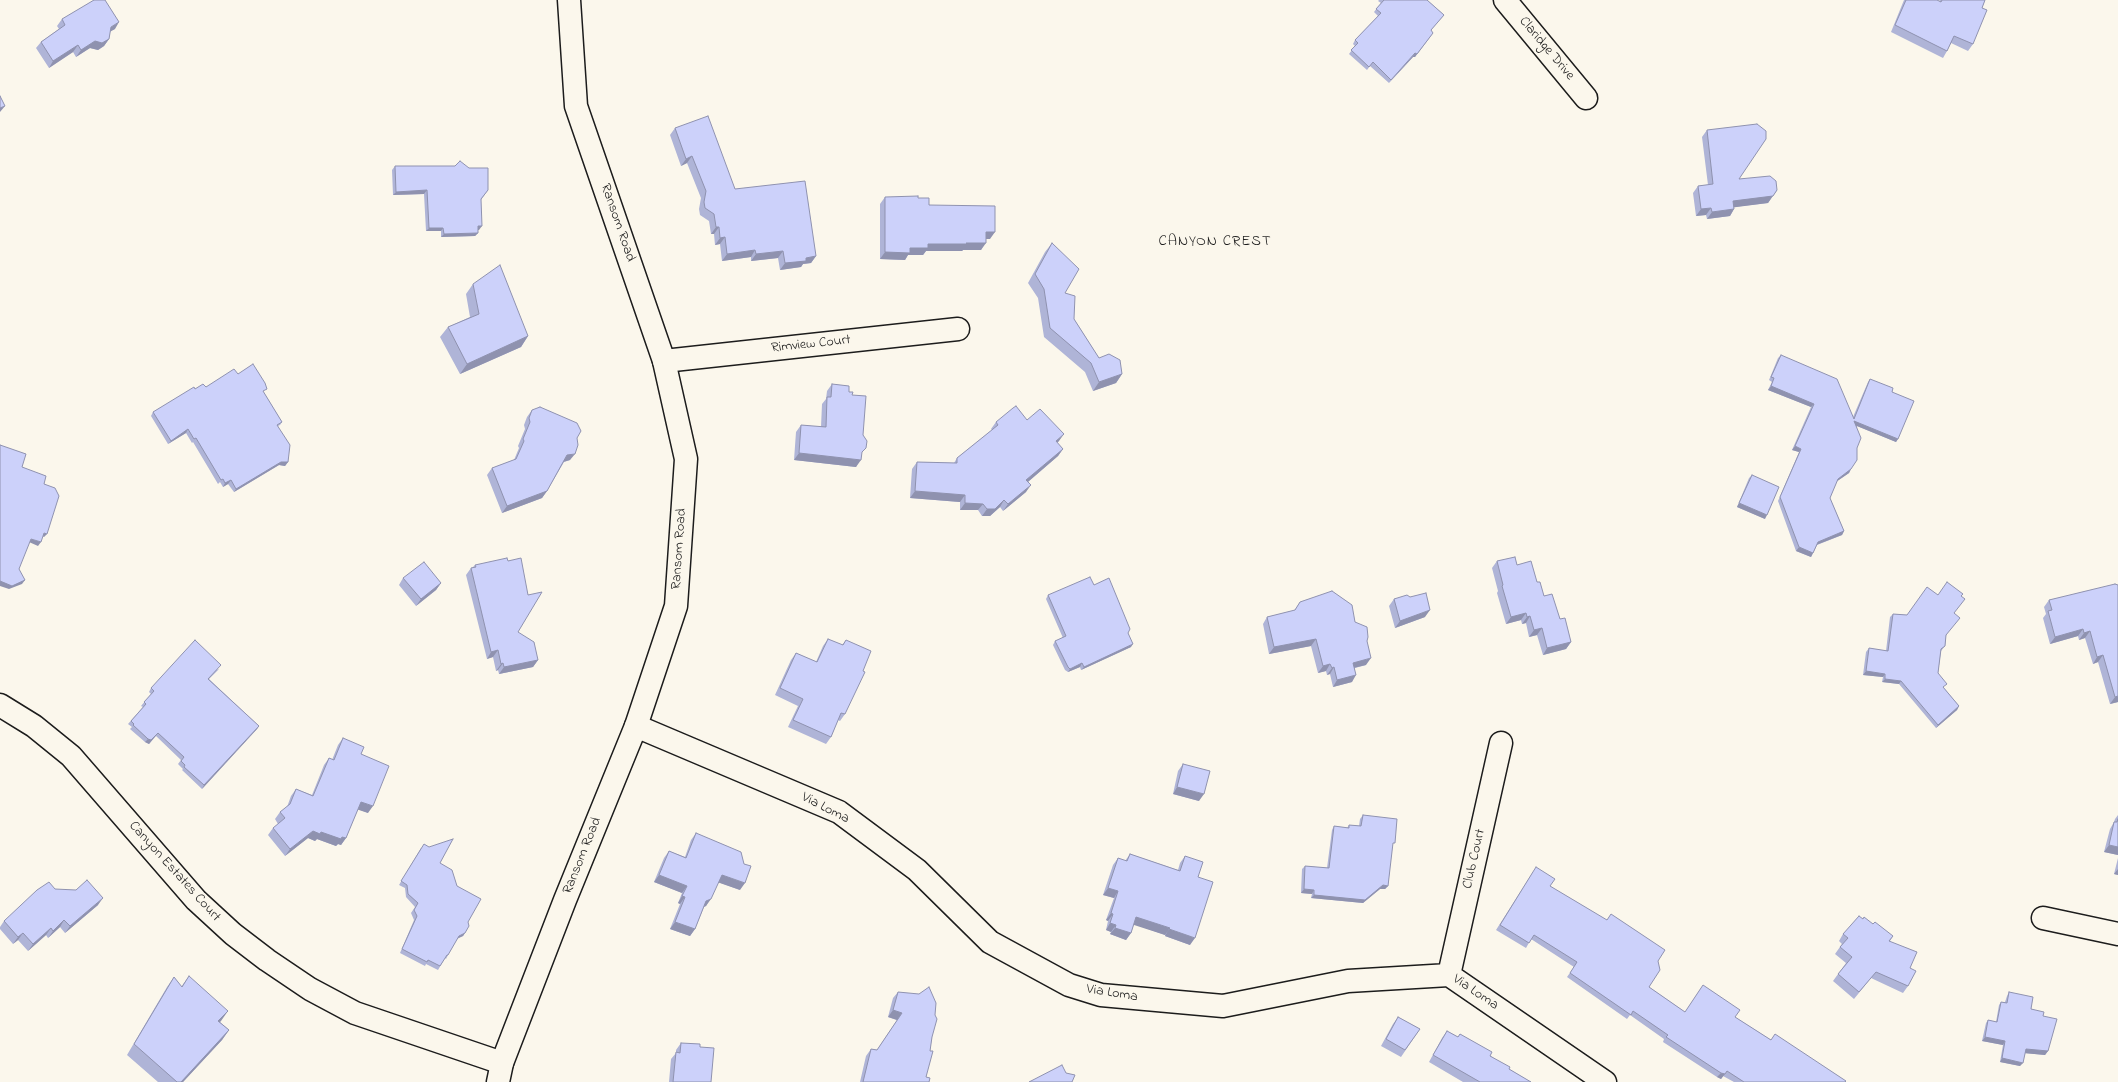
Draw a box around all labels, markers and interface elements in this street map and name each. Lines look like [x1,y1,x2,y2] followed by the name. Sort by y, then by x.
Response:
[1515,14,1577,84] street label: Claridge Drive
[596,182,638,264] street label: Ransom Road
[1158,234,1272,252] district label: CANYON CREST
[770,332,852,358] street label: Rimview Court
[669,508,691,590] street label: Ransom Road
[798,790,852,828] street label: Via Loma
[560,815,606,897] street label: Ransom Road
[124,818,224,926] street label: Canyon Estates Court
[1460,827,1490,891] street label: Club Court
[1449,972,1501,1014] street label: Via Loma
[1085,982,1139,1006] street label: Via Loma

